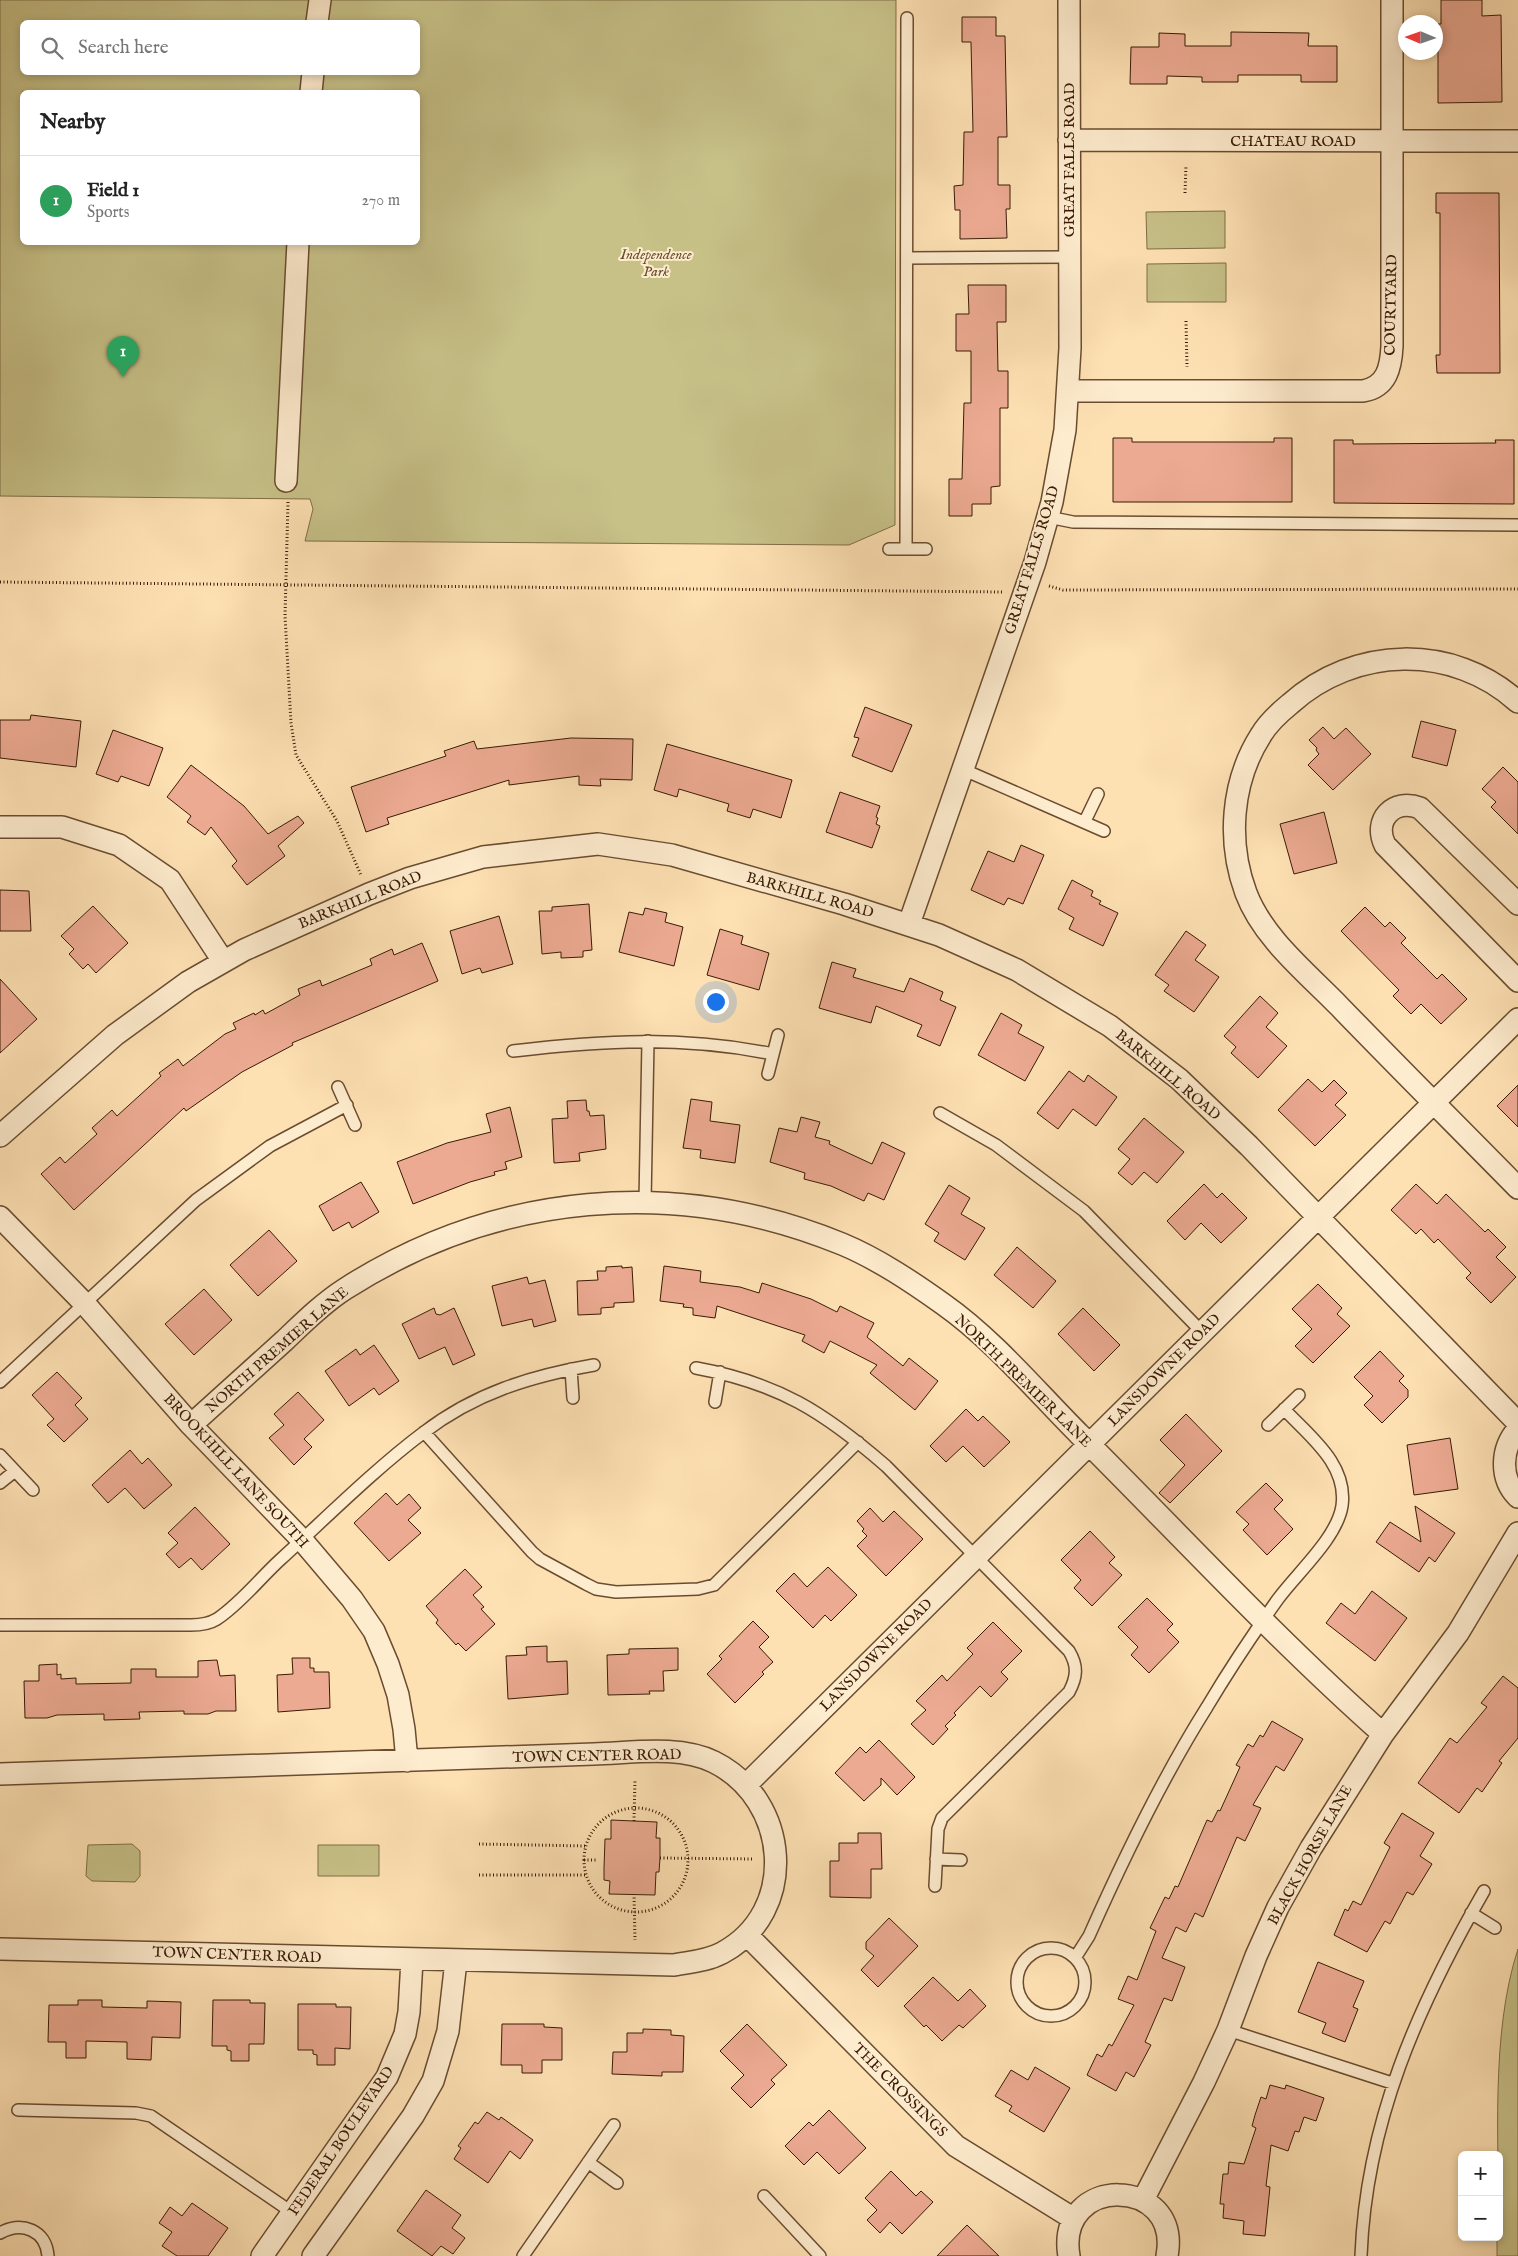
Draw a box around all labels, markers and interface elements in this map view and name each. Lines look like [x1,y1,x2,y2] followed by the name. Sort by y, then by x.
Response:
[1398,15,1443,60] north arrow
[20,20,420,75] search box
[38,34,66,62] icon: search
[78,36,169,60] text: Search here
[1060,83,1079,237] street label: GREAT FALLS ROAD
[40,109,105,136] text: Nearby
[1230,132,1356,151] street label: CHATEAU ROAD
[87,179,139,203] text: Field 1
[53,191,59,211] text: 1
[361,191,400,211] text: 270 m
[87,203,129,223] text: Sports
[619,245,692,281] park label: Independence Park
[1381,254,1401,356] street label: COURTYARD
[107,336,139,377] pin: 1
[1000,483,1064,637] street label: GREAT FALLS ROAD
[295,867,425,933] street label: BARKHILL ROAD
[744,868,876,922] street label: BARKHILL ROAD
[703,989,729,1015] your location
[1111,1025,1225,1125] street label: BARKHILL ROAD
[202,1283,352,1417] street label: NORTH PREMIER LANE
[950,1310,1096,1452] street label: NORTH PREMIER LANE
[1104,1310,1224,1430] street label: LANSDOWNE ROAD
[159,1390,313,1552] street label: BROOKHILL LANE SOUTH
[816,1595,936,1715] street label: LANSDOWNE ROAD
[512,1745,682,1767] street label: TOWN CENTER ROAD
[1264,1782,1356,1928] street label: BLACK HORSE LANE
[152,1943,322,1967] street label: TOWN CENTER ROAD
[849,2039,951,2141] street label: THE CROSSINGS
[284,2063,398,2219] street label: FEDERAL BOULEVARD
[1458,2151,1503,2241] map controls
[1458,2151,1503,2196] button: +
[1458,2196,1503,2241] button: −

